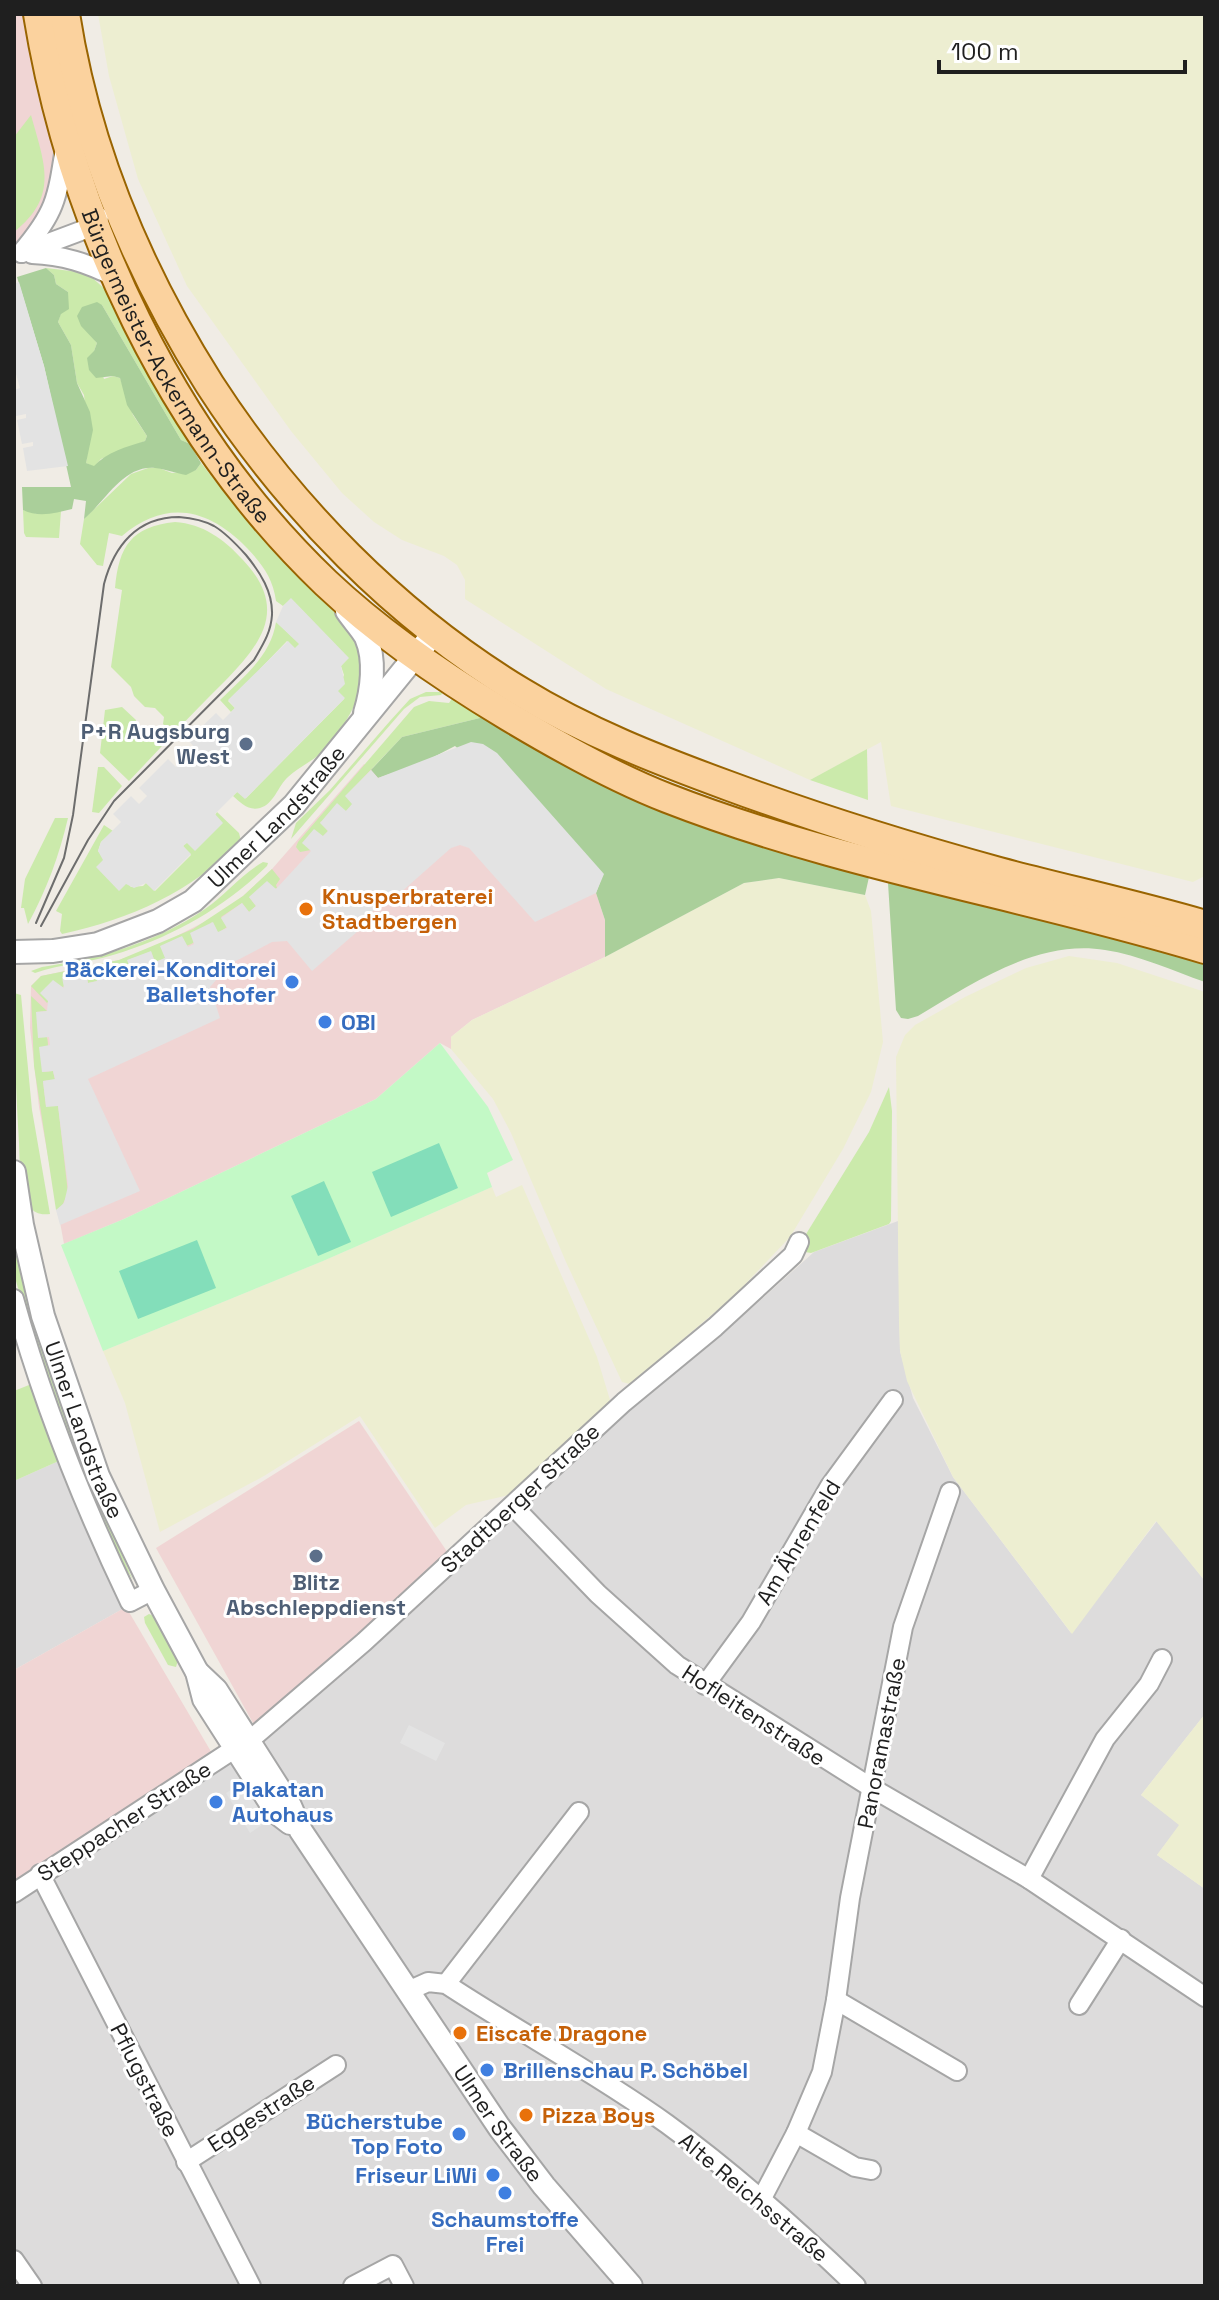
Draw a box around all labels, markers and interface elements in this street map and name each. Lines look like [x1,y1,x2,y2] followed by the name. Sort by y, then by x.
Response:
[939,24,1185,74] scale bar
[951,36,1019,67] text: 100 m
[76,205,277,529] street label: Bürgermeister-Ackermann-Straße
[81,717,230,770] place label: P+R Augsburg West
[237,735,255,753] marker: P+R Augsburg West
[202,739,351,894] street label: Ulmer Landstraße
[322,882,493,935] place label: Knusperbraterei Stadtbergen
[297,900,315,918] marker: Knusperbraterei Stadtbergen
[65,955,276,1008] place label: Bäckerei-Konditorei Balletshofer
[283,973,301,991] marker: Bäckerei-Konditorei Balletshofer
[341,1008,376,1036] place label: OBI
[316,1013,334,1031] marker: OBI
[39,1337,130,1523] street label: Ulmer Landstraße
[435,1417,605,1579] street label: Stadtberger Straße
[750,1474,846,1610] street label: Am Ährenfeld
[307,1547,325,1565] marker: Blitz Abschleppdienst
[226,1568,406,1621] place label: Blitz Abschleppdienst
[851,1655,911,1831] street label: Panoramastraße
[677,1658,831,1772] street label: Hofleitenstraße
[32,1754,216,1888] street label: Steppacher Straße
[232,1775,334,1828] place label: Plakatan Autohaus
[207,1793,225,1811] marker: Plakatan Autohaus
[104,2018,186,2142] street label: Pflugstraße
[476,2019,647,2047] place label: Eiscafe Dragone
[451,2024,469,2042] marker: Eiscafe Dragone
[503,2056,748,2084] place label: Brillenschau P. Schöbel
[448,2060,550,2187] street label: Ulmer Straße
[478,2061,496,2079] marker: Brillenschau P. Schöbel
[202,2068,320,2158] street label: Eggestraße
[542,2101,655,2129] place label: Pizza Boys
[517,2106,535,2124] marker: Pizza Boys
[306,2107,443,2160] place label: Bücherstube Top Foto
[450,2125,468,2143] marker: Bücherstube Top Foto
[673,2126,835,2268] street label: Alte Reichsstraße
[355,2161,477,2189] place label: Friseur LiWi
[484,2166,502,2184] marker: Friseur LiWi
[496,2184,514,2202] marker: Schaumstoffe Frei
[431,2205,579,2258] place label: Schaumstoffe Frei

